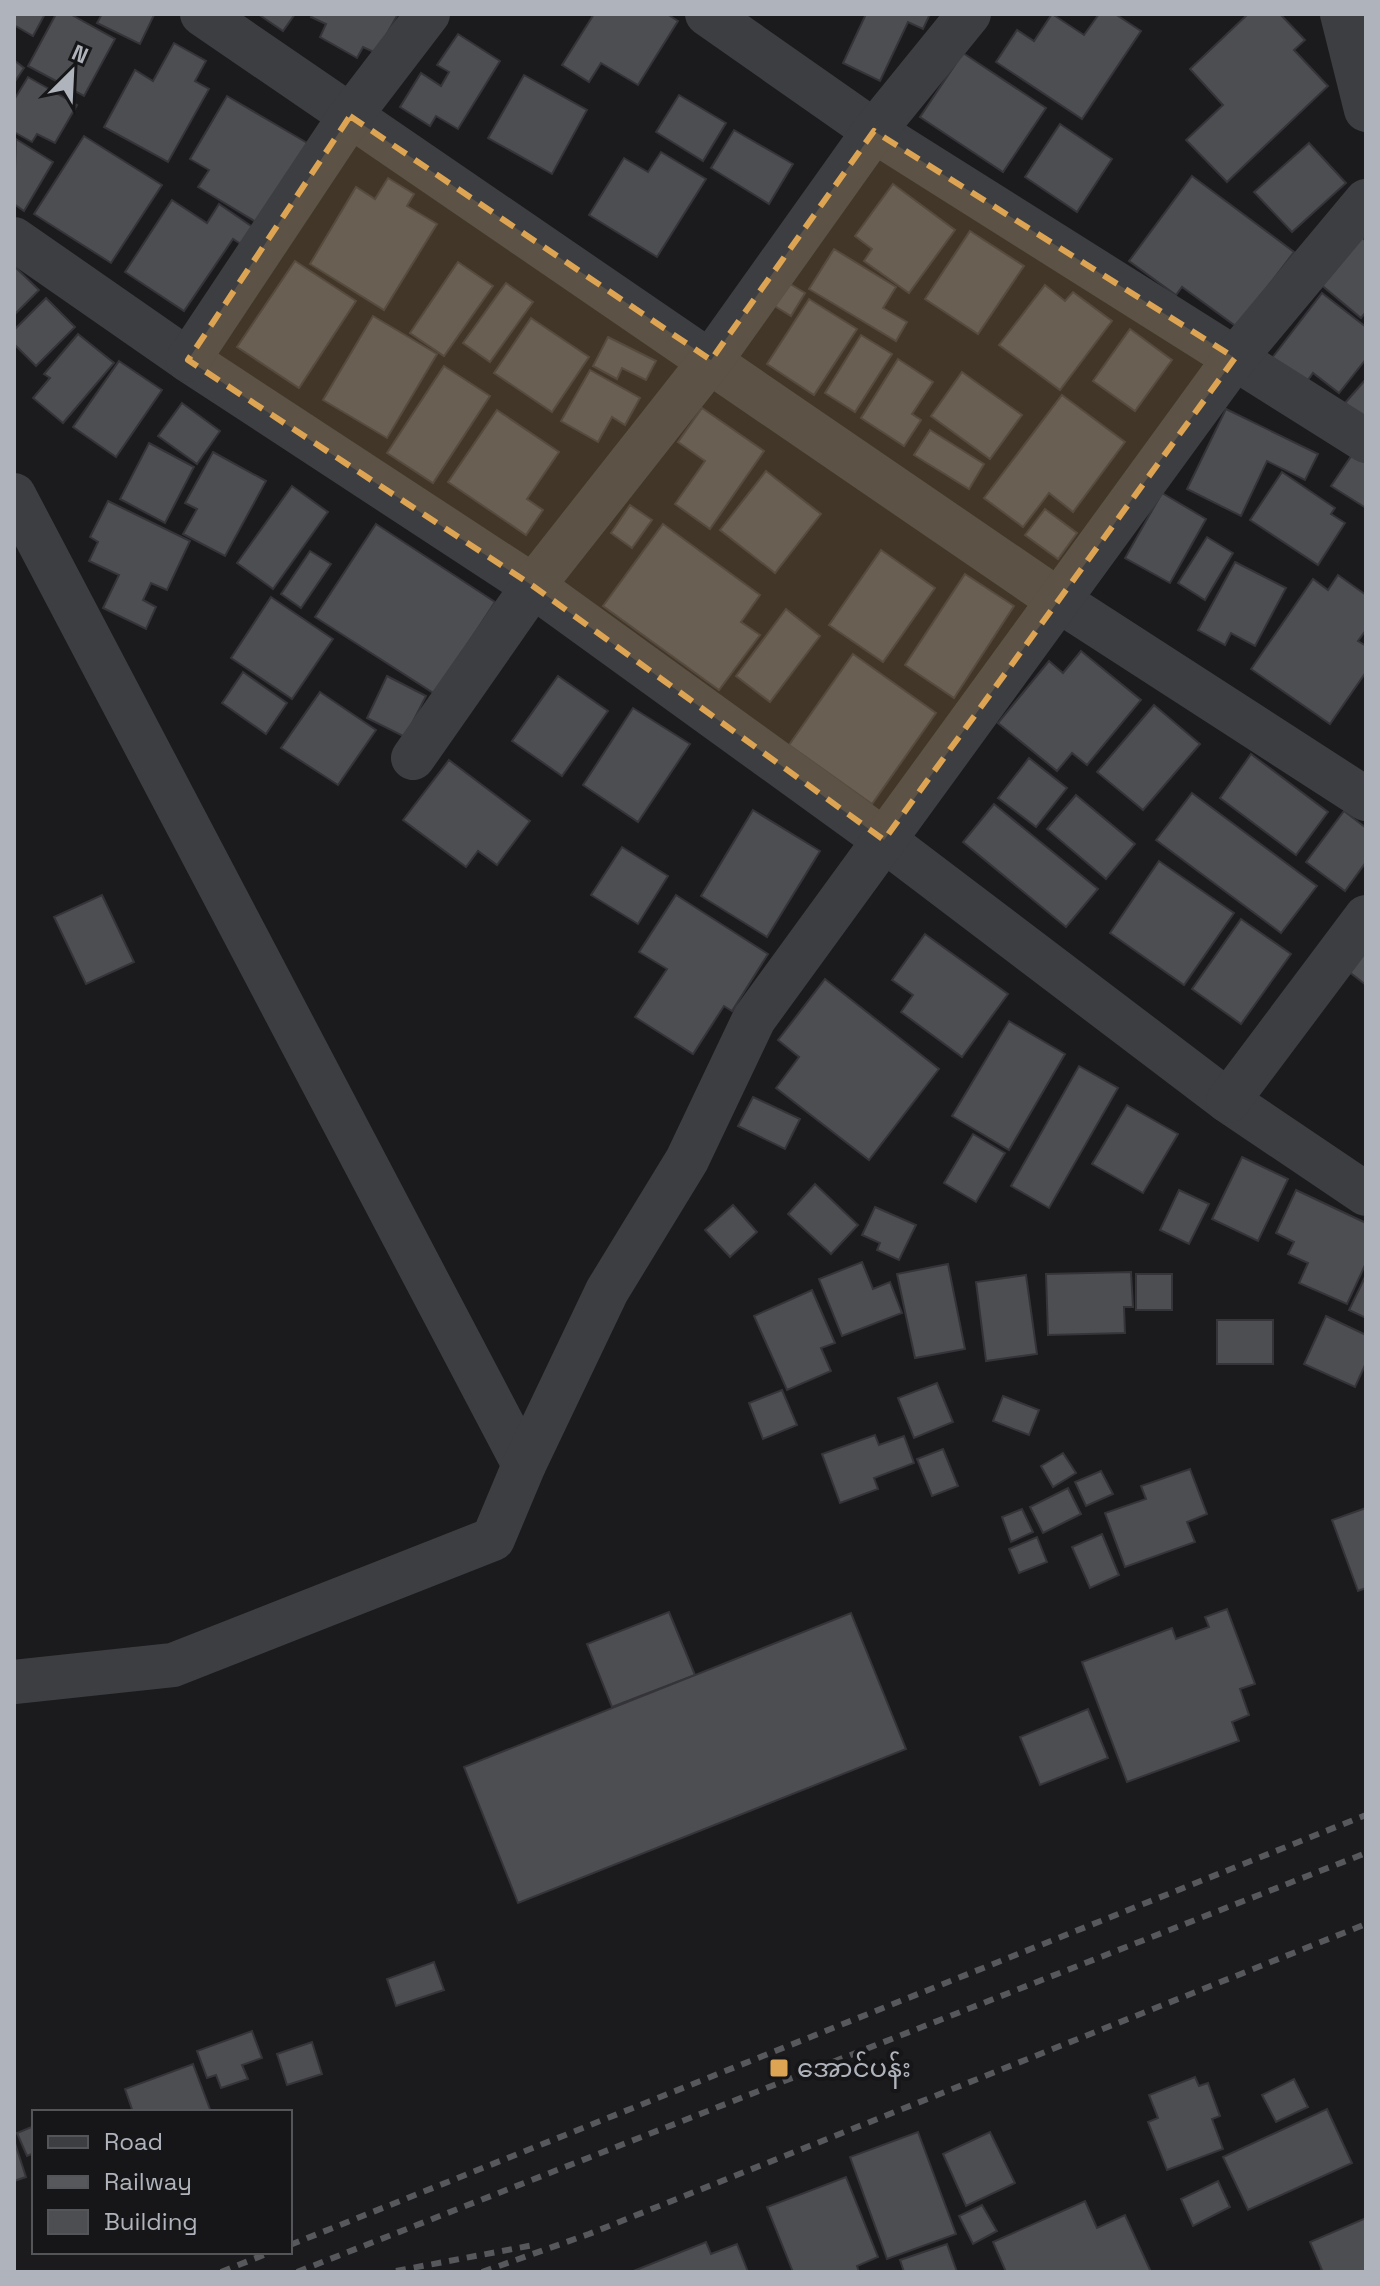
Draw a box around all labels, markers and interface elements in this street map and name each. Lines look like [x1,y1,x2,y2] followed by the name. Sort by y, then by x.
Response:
[32,32,112,112] north arrow
[68,38,93,70] text: N
[797,2051,911,2089] place label: အောင်ပန်း
[768,2057,790,2079] marker: အောင်ပန်း
[32,2110,292,2254] legend
[104,2126,163,2157] text: Road
[104,2166,192,2197] text: Railway
[104,2206,198,2237] text: Building

